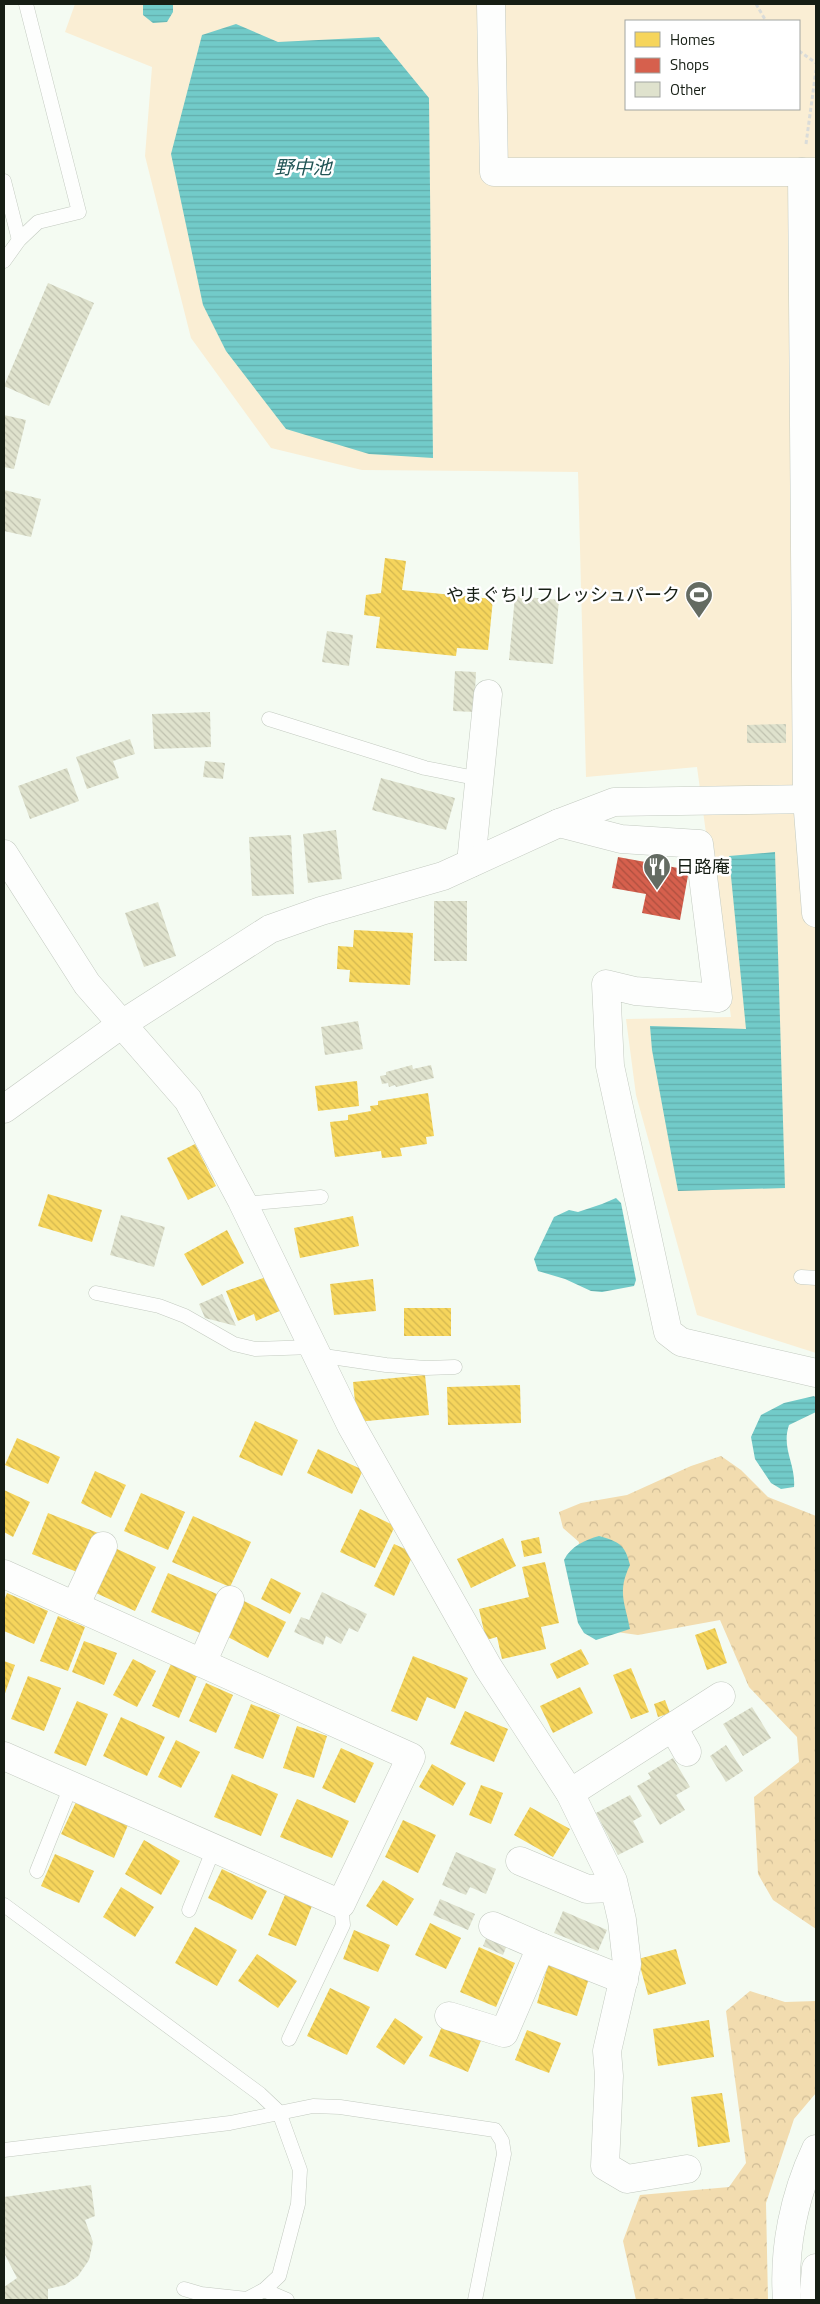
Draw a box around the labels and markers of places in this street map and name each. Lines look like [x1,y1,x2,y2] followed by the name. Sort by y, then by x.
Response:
[684,580,714,619] sports icon: やまぐちリフレッシュパーク
[446,581,680,608] place label: やまぐちリフレッシュパーク
[642,852,672,891] restaurant icon: 日路庵
[676,853,730,880] place label: 日路庵

